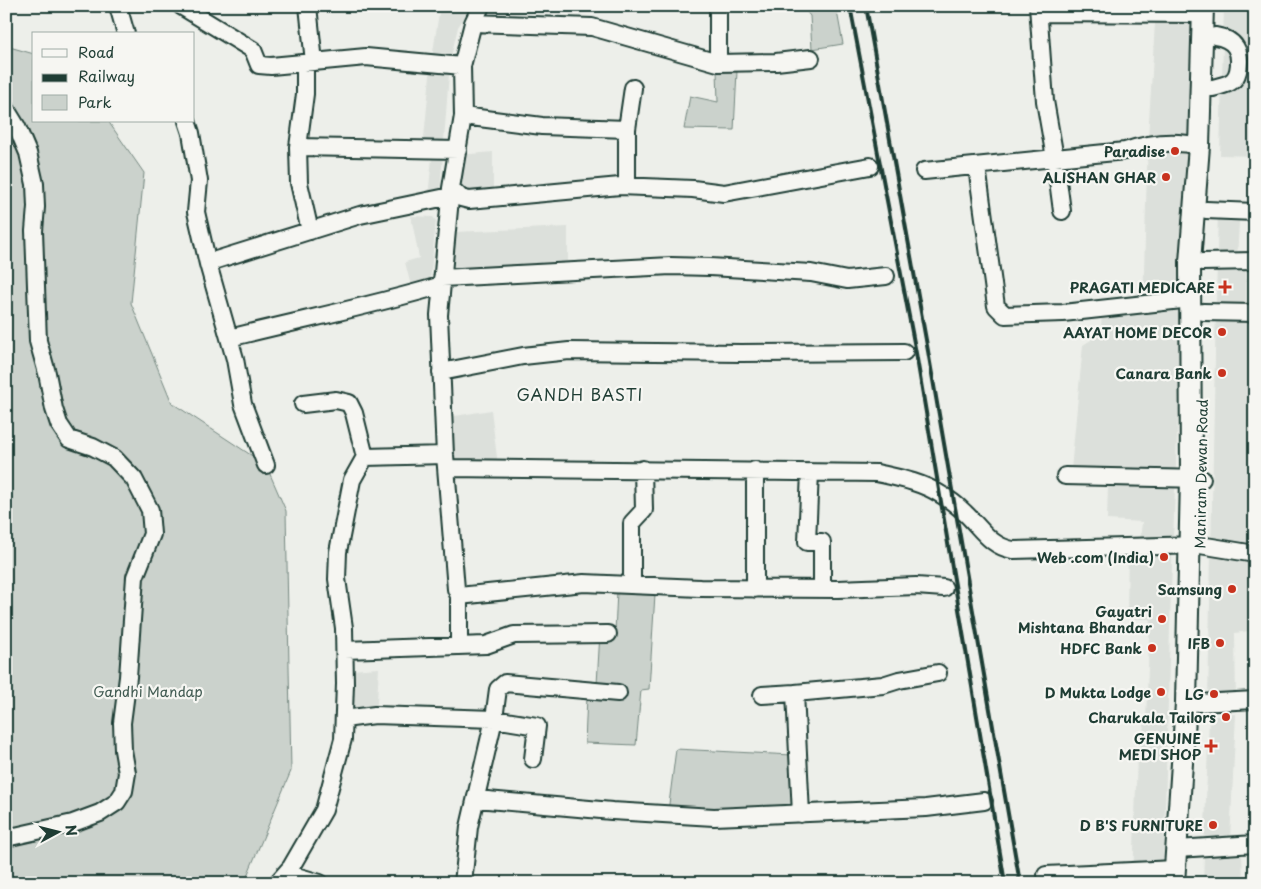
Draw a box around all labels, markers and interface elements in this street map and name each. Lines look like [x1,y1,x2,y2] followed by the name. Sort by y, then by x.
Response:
[32,32,195,122] legend
[78,40,114,63] text: Road
[78,64,135,87] text: Railway
[78,90,112,113] text: Park
[1104,141,1165,162] place label: Paradise
[1169,145,1181,157] marker: Paradise
[1043,167,1156,188] place label: ALISHAN GHAR
[1160,171,1172,183] marker: ALISHAN GHAR
[1070,277,1215,298] place label: PRAGATI MEDICARE
[1219,281,1231,293] marker: PRAGATI MEDICARE
[1063,322,1212,343] place label: AAYAT HOME DECOR
[1216,326,1228,338] marker: AAYAT HOME DECOR
[1115,363,1213,384] place label: Canara Bank
[1216,367,1228,379] marker: Canara Bank
[517,382,643,406] district label: GANDH BASTI
[1189,399,1213,549] street label: Maniram Dewan Road
[1037,547,1154,568] place label: Web .com (India)
[1158,551,1170,563] marker: Web .com (India)
[1158,579,1222,600] place label: Samsung
[1226,583,1238,595] marker: Samsung
[1018,601,1153,638] place label: Gayatri Mishtana Bhandar
[1156,613,1168,625] marker: Gayatri Mishtana Bhandar
[1187,633,1210,654] place label: IFB
[1214,637,1226,649] marker: IFB
[1060,638,1143,659] place label: HDFC Bank
[1146,642,1158,654] marker: HDFC Bank
[93,681,203,702] park label: Gandhi Mandap
[1045,682,1151,703] place label: D Mukta Lodge
[1185,684,1204,705] place label: LG
[1155,686,1167,698] marker: D Mukta Lodge
[1208,688,1220,700] marker: LG
[1088,707,1216,728] place label: Charukala Tailors
[1220,711,1232,723] marker: Charukala Tailors
[1119,728,1202,765] place label: GENUINE MEDI SHOP
[1205,740,1217,752] marker: GENUINE MEDI SHOP
[32,806,82,856] north arrow
[1080,815,1203,836] place label: D B'S FURNITURE
[1207,819,1219,831] marker: D B'S FURNITURE
[60,824,82,837] text: N

